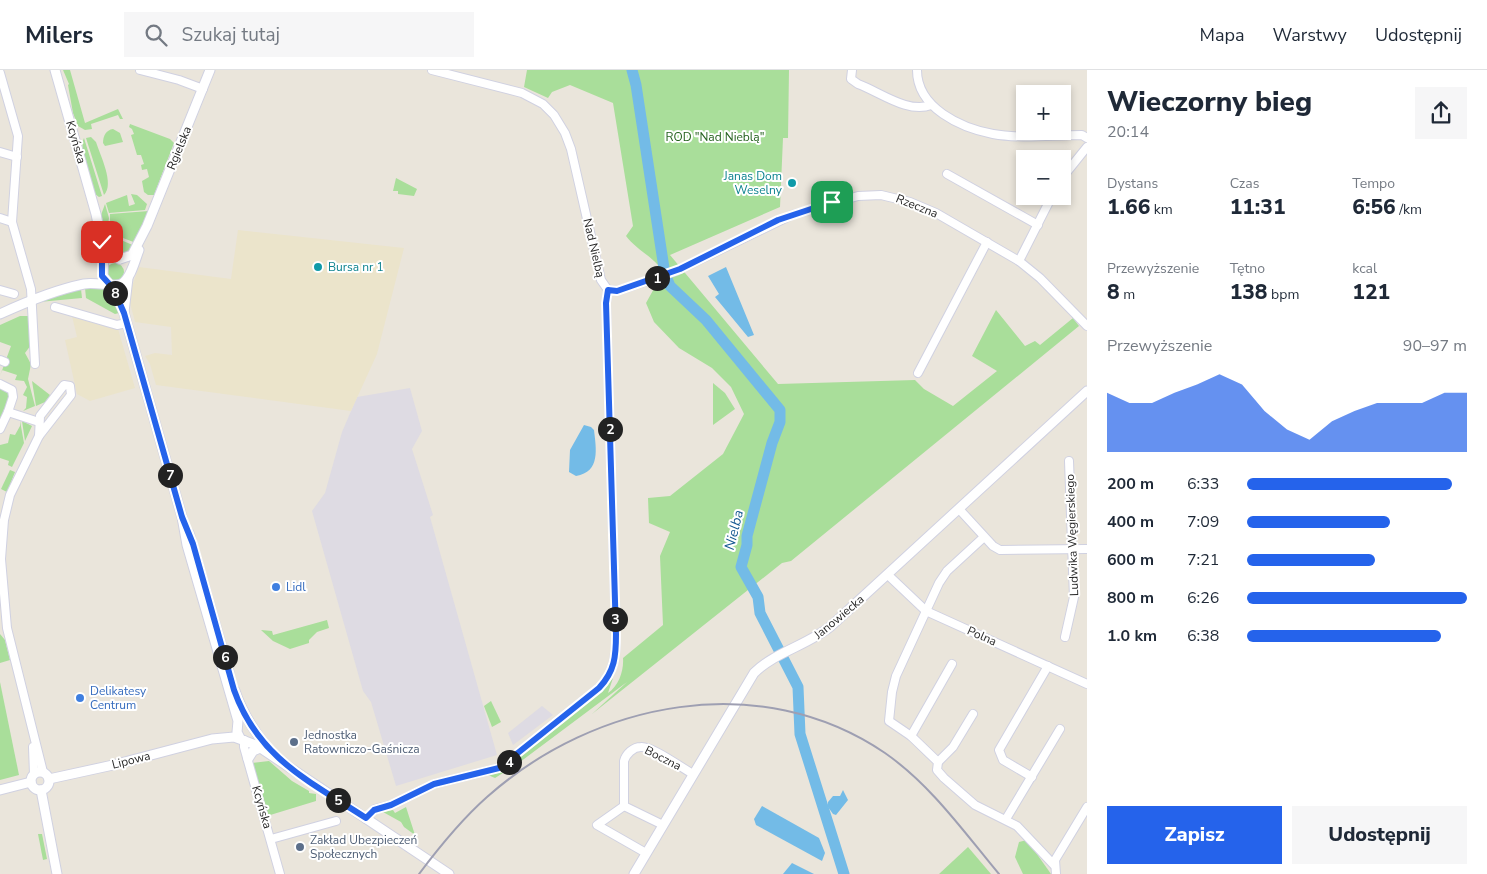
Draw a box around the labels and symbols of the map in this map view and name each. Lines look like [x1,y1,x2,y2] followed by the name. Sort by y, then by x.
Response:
[62,119,90,165] street label: Kcyńska
[163,124,195,172] street label: Rgielska
[666,129,764,145] park label: ROD "Nad Nieblą"
[723,168,783,198] place label: Janas Dom Weselny
[786,177,798,189] marker: Janas Dom Weselny
[811,181,853,223] pin
[894,190,940,222] street label: Rzeczna
[579,217,609,279] street label: Nad Nielbą
[81,221,123,263] pin
[328,259,384,275] place label: Bursa nr 1
[312,261,324,273] marker: Bursa nr 1
[644,266,670,290] pin: 1
[102,280,128,306] pin: 8
[598,416,622,442] pin: 2
[158,462,182,488] pin: 7
[1062,473,1082,596] street label: Ludwika Węgierskiego
[720,508,748,552] water label: Nielba
[286,579,306,595] place label: Lidl
[270,581,282,593] marker: Lidl
[810,591,867,643] street label: Janowiecka
[602,606,628,632] pin: 3
[965,622,999,650] street label: Polna
[212,644,238,670] pin: 6
[90,683,147,713] place label: Delikatesy Centrum
[74,692,86,704] marker: Delikatesy Centrum
[303,727,420,757] place label: Jednostka Ratowniczo-Gaśnicza
[288,736,300,748] marker: Jednostka Ratowniczo-Gaśnicza
[642,742,684,774] street label: Boczna
[110,747,152,773] street label: Lipowa
[496,750,522,774] pin: 4
[248,784,276,830] street label: Kcyńska
[326,788,350,812] pin: 5
[310,832,417,862] place label: Zakład Ubezpieczeń Społecznych
[294,841,306,853] marker: Zakład Ubezpieczeń Społecznych

